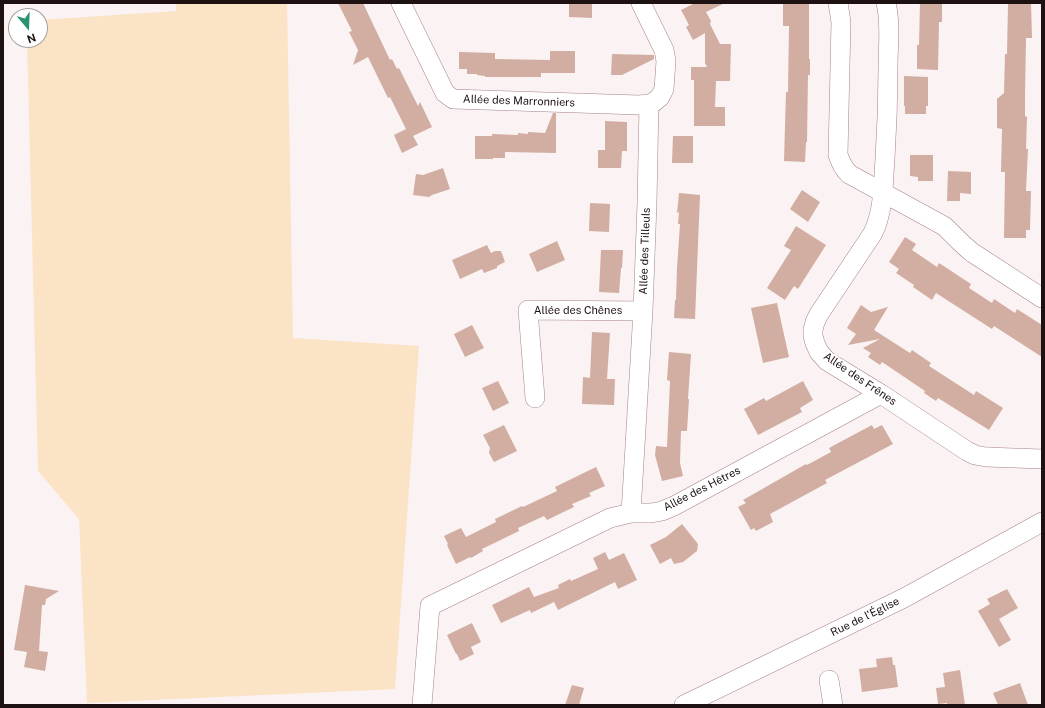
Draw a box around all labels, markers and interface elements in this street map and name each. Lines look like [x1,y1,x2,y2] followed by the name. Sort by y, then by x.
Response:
[8,8,48,48] north arrow
[26,31,38,45] text: N
[463,92,575,110] street label: Allée des Marronniers
[637,207,653,295] street label: Allée des Tilleuls
[534,304,622,318] street label: Allée des Chênes
[821,350,899,408] street label: Allée des Frênes
[661,464,743,514] street label: Allée des Hêtres
[828,595,902,639] street label: Rue de l'Église

